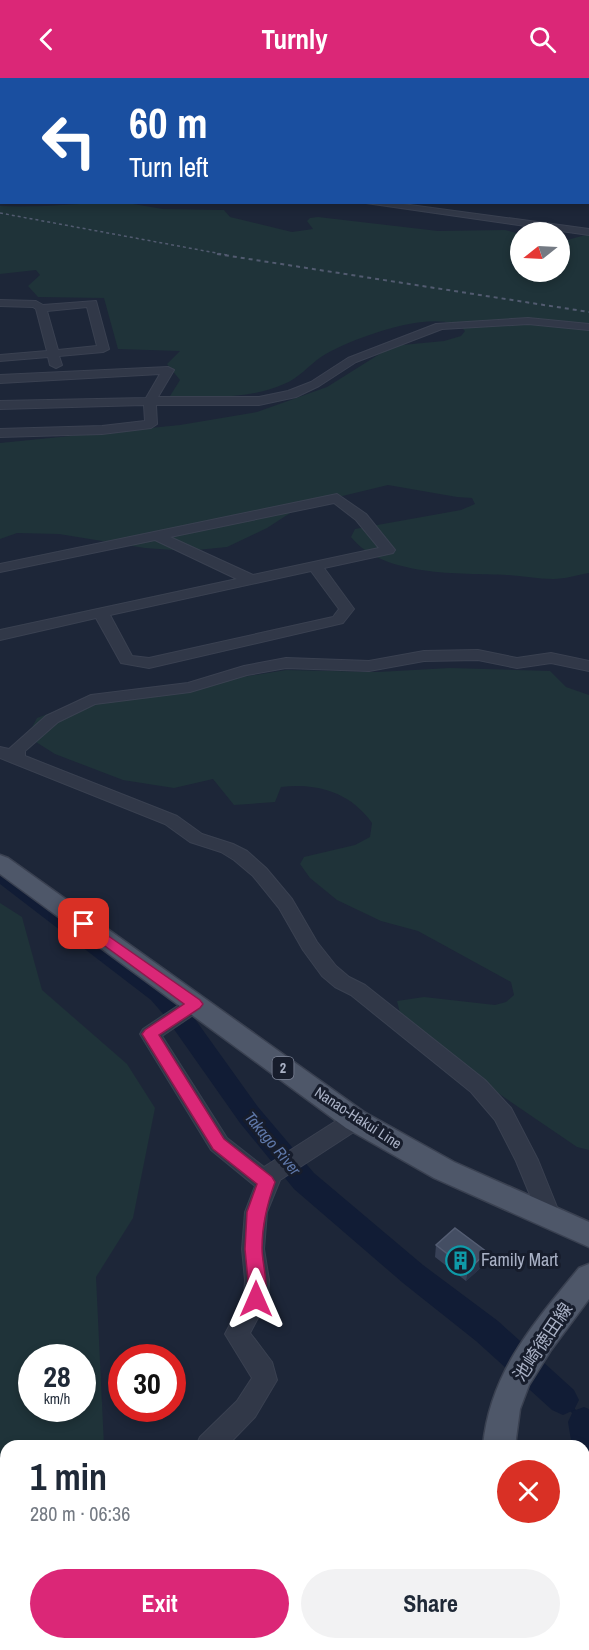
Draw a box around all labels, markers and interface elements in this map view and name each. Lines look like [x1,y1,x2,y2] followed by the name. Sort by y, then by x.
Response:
[261,21,328,57] text: Turnly
[30,23,63,56] icon: back
[526,23,559,56] icon: search
[129,95,208,151] text: 60 m
[30,102,108,180] icon: left
[129,149,208,185] text: Turn left
[510,222,570,282] north arrow
[510,222,570,282] map controls
[58,898,109,949] pin
[67,907,100,940] icon: arrive
[272,1057,294,1079] road number: 2
[311,1082,406,1154] street label: Nanao-Hakui Line
[240,1106,307,1180] water label: Takago River
[444,1244,476,1276] building icon: Family Mart
[481,1247,558,1272] place label: Family Mart
[224,1267,288,1331] position arrow
[507,1297,578,1386] street label: 池崎徳田線
[108,1344,186,1422] speed limit sign: 30
[43,1356,71,1396] text: 28
[44,1388,70,1409] text: km/h
[30,1453,107,1501] text: 1 min
[497,1460,560,1523] button: close
[30,1500,130,1527] text: 280 m · 06:36
[30,1569,289,1638] button: Exit
[301,1569,560,1638] button: Share

